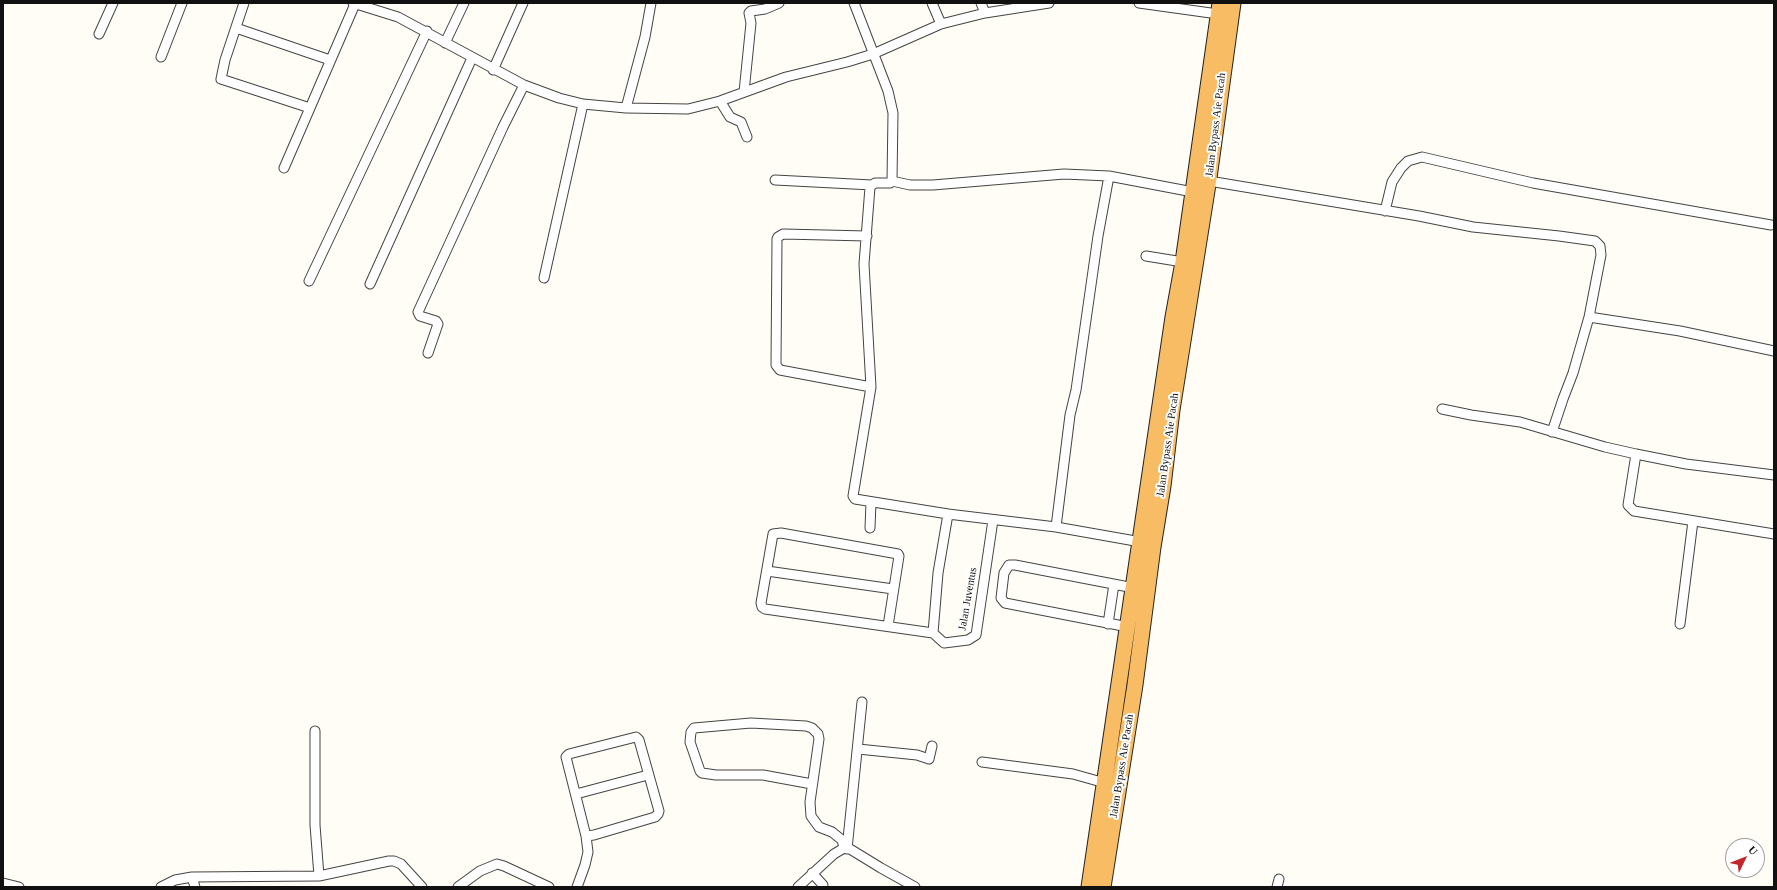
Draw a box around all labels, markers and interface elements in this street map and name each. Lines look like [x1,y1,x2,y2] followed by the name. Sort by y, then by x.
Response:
[1203,72,1229,178] street label: Jalan Bypass Aie Pacah
[1154,392,1182,498] street label: Jalan Bypass Aie Pacah
[956,566,980,632] street label: Jalan Juventus
[1107,713,1137,819] street label: Jalan Bypass Aie Pacah
[1725,838,1765,878] north arrow
[1746,843,1760,857] text: U

